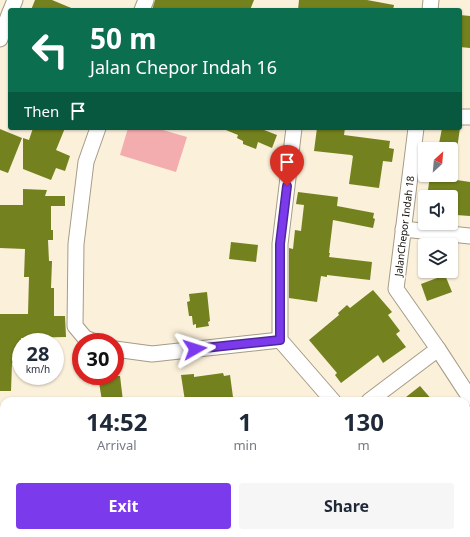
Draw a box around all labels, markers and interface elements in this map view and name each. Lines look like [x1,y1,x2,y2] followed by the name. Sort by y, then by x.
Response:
[90,19,157,57] text: 50 m
[24,24,76,76] icon: left
[90,55,277,79] text: Jalan Chepor Indah 16
[67,100,89,122] icon: arrive
[24,101,59,121] text: Then
[418,142,458,182] north arrow
[418,142,458,278] map controls
[270,145,304,186] pin
[276,151,298,173] icon: arrive
[391,175,417,278] street label: JalanChepor Indah 18
[418,190,458,230] button: sound
[418,238,458,278] button: layers
[174,328,216,370] position arrow
[72,333,124,385] speed limit sign: 30
[27,340,49,367] text: 28
[26,362,50,376] text: km/h
[86,405,148,438] text: 14:52
[238,405,252,438] text: 1
[343,405,384,438] text: 130
[97,436,137,454] text: Arrival
[233,436,257,454] text: min
[357,436,370,454] text: m
[16,483,231,529] button: Exit
[239,483,454,529] button: Share

